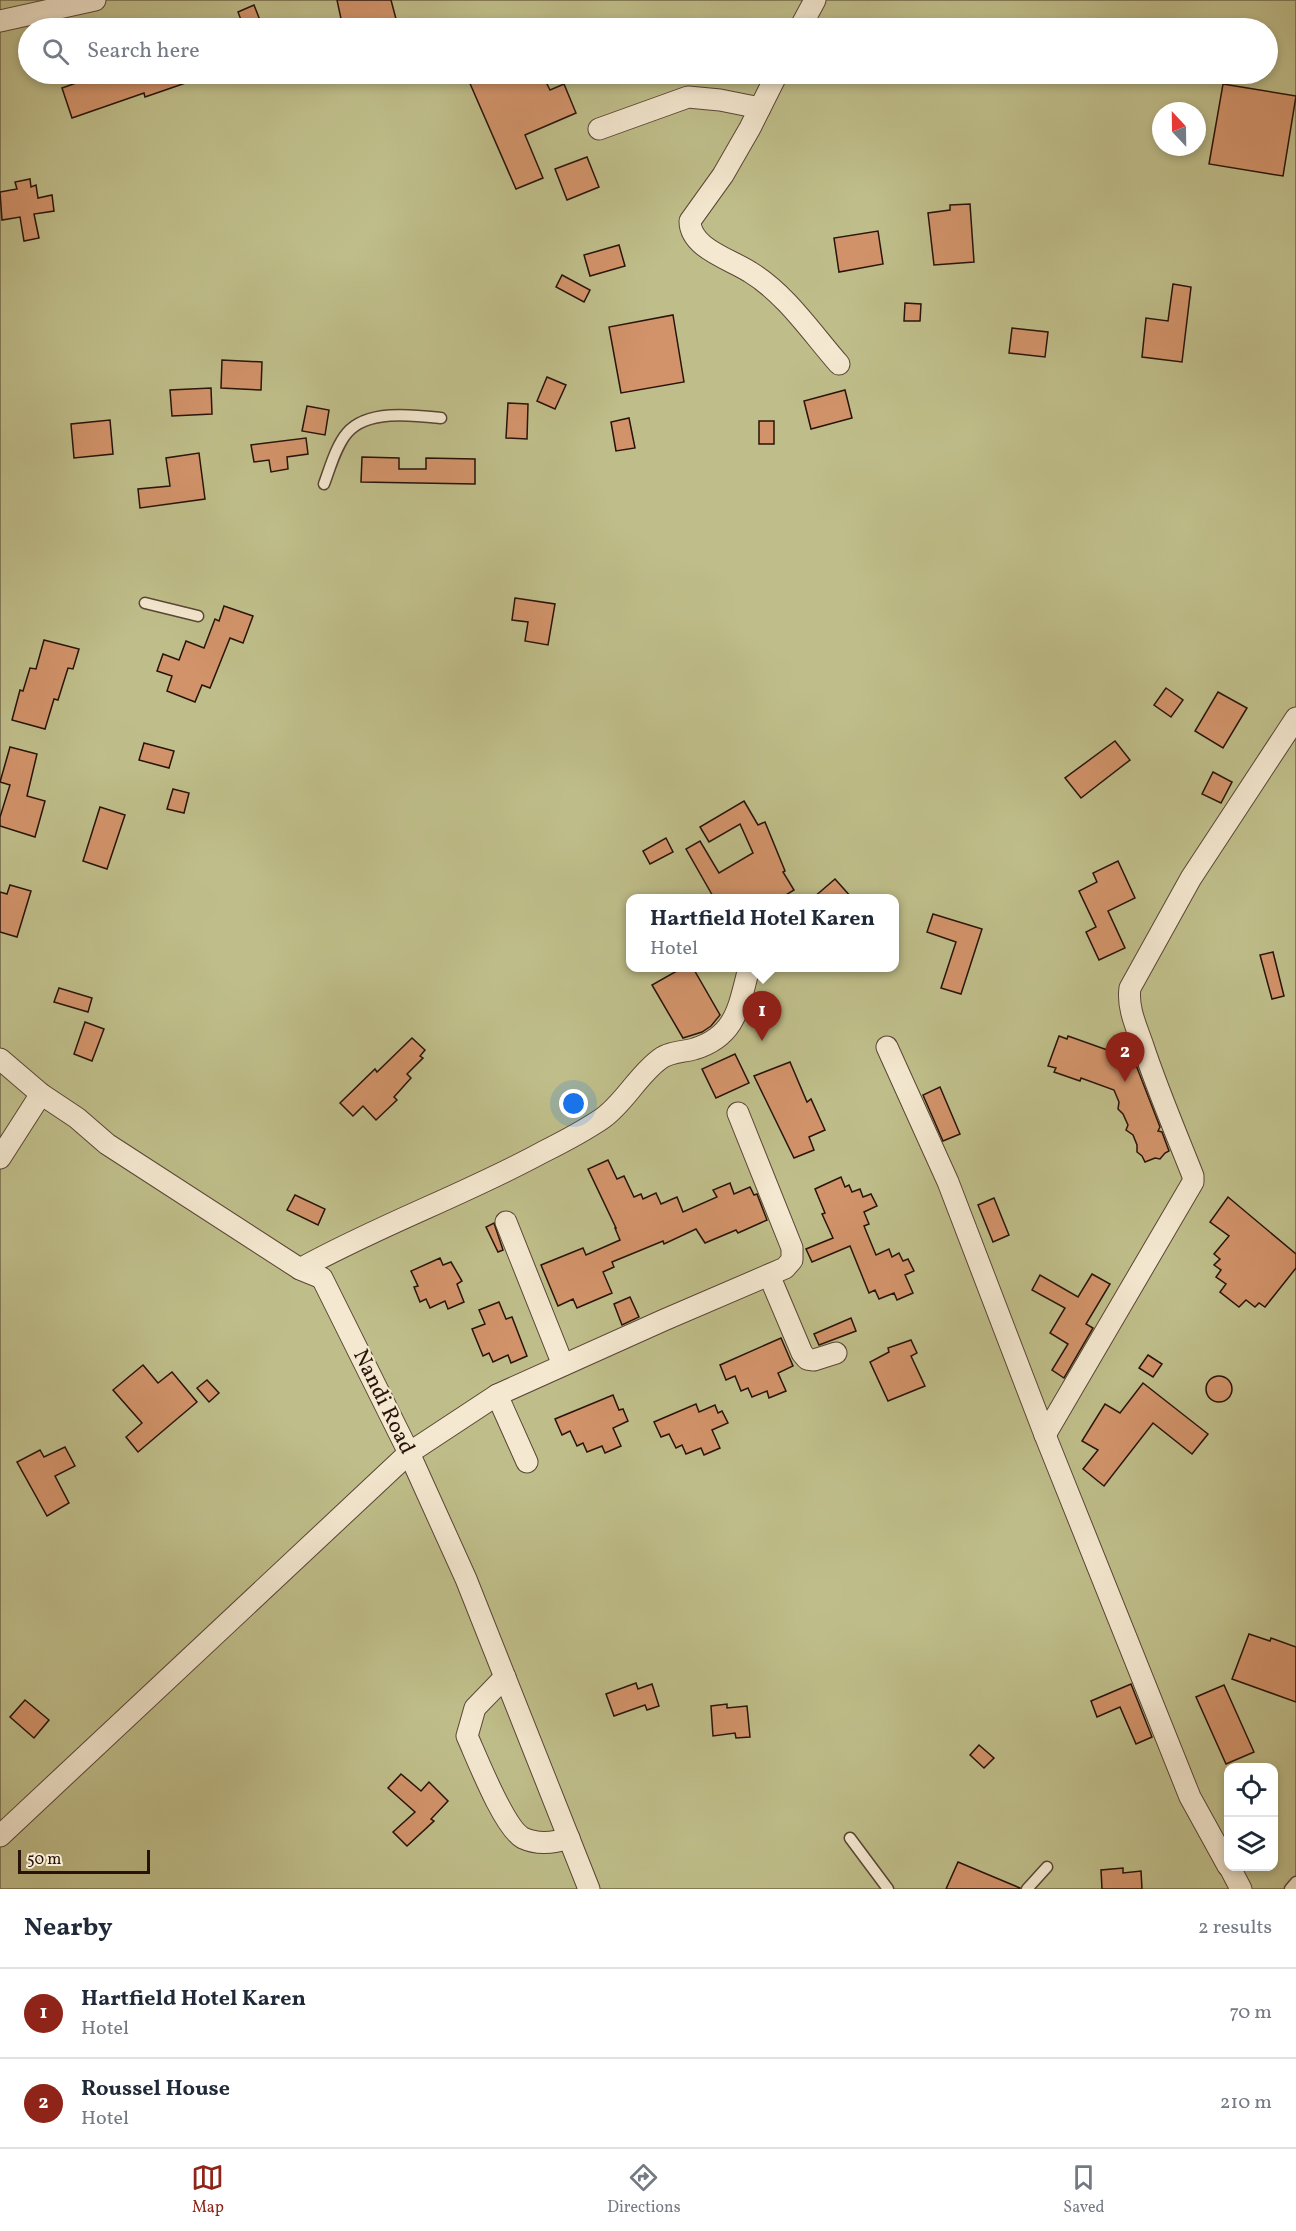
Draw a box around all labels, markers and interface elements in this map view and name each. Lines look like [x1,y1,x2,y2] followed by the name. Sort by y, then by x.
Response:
[18,18,1278,84] search box
[39,35,72,68] icon: search
[87,36,200,67] text: Search here
[1152,102,1206,156] north arrow
[626,894,899,972] popup
[650,904,875,935] text: Hartfield Hotel Karen
[650,935,698,963] text: Hotel
[742,992,782,1041] pin: 1
[1106,1032,1144,1082] pin: 2
[559,1089,588,1118] your location
[344,1344,422,1460] street label: Nandi Road
[1224,1763,1278,1871] map controls
[1224,1763,1278,1817] button: locate
[1224,1817,1278,1871] button: layers
[18,1847,150,1874] scale bar
[27,1849,61,1871] text: 50 m
[24,1910,113,1946] text: Nearby
[1198,1914,1272,1942] text: 2 results
[81,1984,306,2015] text: Hartfield Hotel Karen
[39,1999,48,2027] text: 1
[1229,1999,1272,2027] text: 70 m
[81,2015,129,2043] text: Hotel
[81,2074,230,2105] text: Roussel House
[38,2089,49,2117] text: 2
[1220,2089,1272,2117] text: 210 m
[81,2105,129,2133] text: Hotel
[191,2161,224,2219] tab: Map
[607,2161,681,2219] tab: Directions
[1063,2161,1105,2219] tab: Saved

